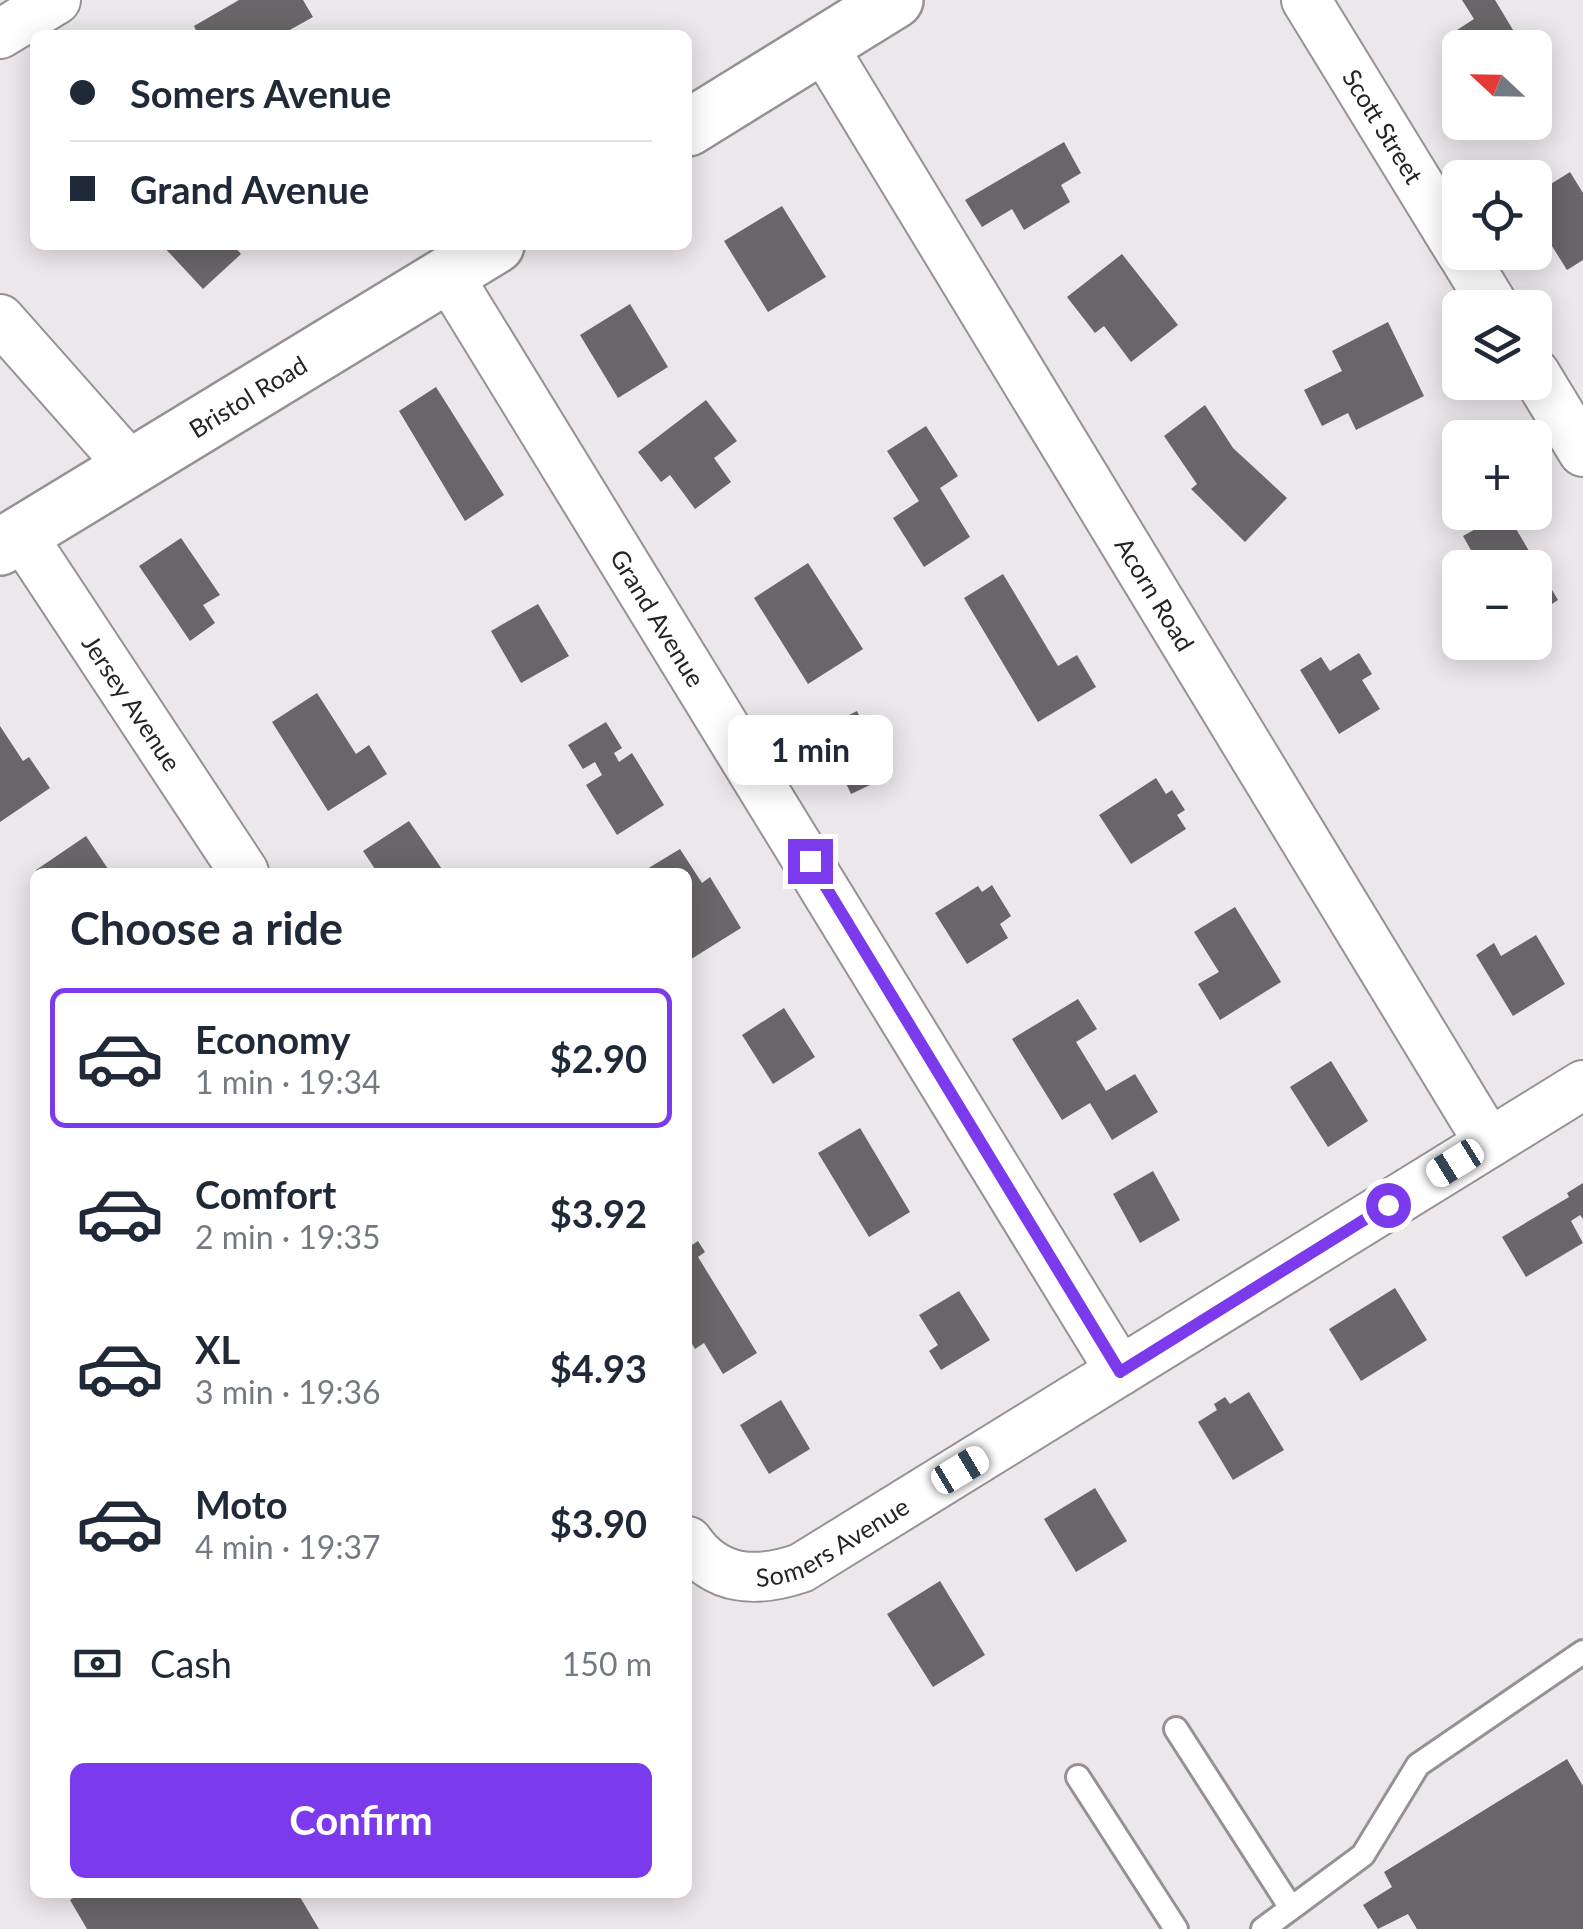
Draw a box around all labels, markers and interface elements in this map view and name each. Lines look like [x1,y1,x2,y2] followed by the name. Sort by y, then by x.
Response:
[1442,30,1552,140] north arrow
[1442,30,1552,660] map controls
[1337,64,1430,189] street label: Scott Street
[130,70,391,116] text: Somers Avenue
[1442,160,1552,270] button: locate
[130,166,369,212] text: Grand Avenue
[1442,290,1552,400] button: layers
[183,349,312,444] street label: Bristol Road
[1442,420,1552,530] button: +
[1109,531,1201,656] street label: Acorn Road
[605,543,712,692] street label: Grand Avenue
[1442,550,1552,660] button: −
[77,629,188,776] street label: Jersey Avenue
[728,716,892,786] callout: 1 min
[771,730,850,769] text: 1 min
[788,839,833,884] route end
[70,901,343,955] text: Choose a ride
[75,1013,165,1103] icon: car
[195,1016,350,1062] text: Economy
[550,1035,647,1081] text: $2.90
[195,1062,381,1101] text: 1 min · 19:34
[1422,1134,1488,1192] car
[75,1168,165,1258] icon: car
[195,1171,336,1217] text: Comfort
[1366,1183,1411,1228] route start
[550,1190,647,1236] text: $3.92
[195,1217,381,1256] text: 2 min · 19:35
[75,1323,165,1413] icon: car
[195,1326,240,1372] text: XL
[550,1345,647,1391] text: $4.93
[195,1372,381,1411] text: 3 min · 19:36
[927,1442,993,1498] car
[75,1478,165,1568] icon: car
[195,1481,288,1527] text: Moto
[754,1490,914,1592] street label: Somers Avenue
[550,1500,647,1546] text: $3.90
[195,1527,381,1566] text: 4 min · 19:37
[70,1636,125,1691] icon: cash
[150,1640,232,1686] text: Cash
[562,1644,652,1683] text: 150 m
[70,1763,652,1878] button: Confirm

